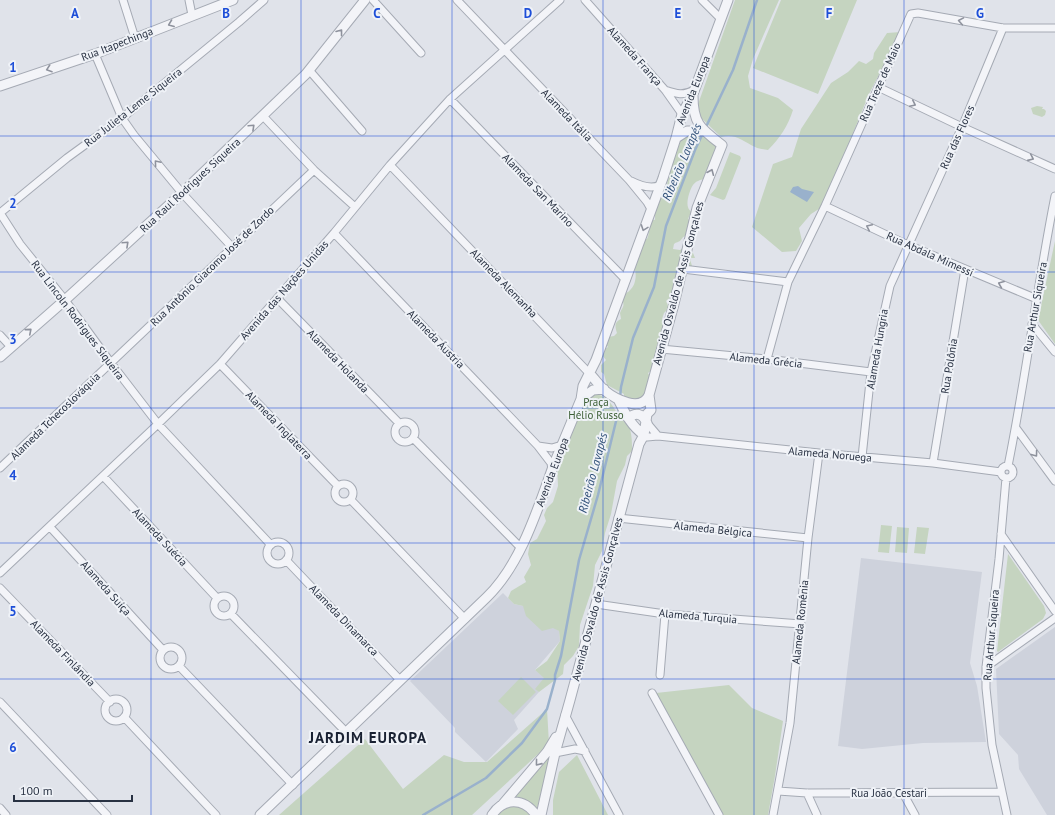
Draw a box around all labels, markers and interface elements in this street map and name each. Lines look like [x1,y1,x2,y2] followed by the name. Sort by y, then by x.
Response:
[71,5,79,22] text: A
[222,5,230,22] text: B
[373,5,381,22] text: C
[524,5,532,22] text: D
[675,5,682,22] text: E
[826,5,833,22] text: F
[976,5,984,22] text: G
[958,17,964,25] one-way arrow
[167,19,174,27] one-way arrow
[605,23,665,89] street label: Alameda França
[79,24,155,64] street label: Rua Itapechinga
[336,29,343,36] one-way arrow
[856,40,904,124] street label: Rua Treze de Maio
[673,54,713,126] street label: Avenida Europa
[9,59,17,76] text: 1
[81,64,185,150] street label: Rua Julieta Leme Siqueira
[46,65,53,73] one-way arrow
[538,86,596,144] street label: Alameda Itália
[909,99,916,107] one-way arrow
[937,103,977,171] street label: Rua das Flores
[659,121,705,203] water label: Ribeirão Lavapés
[247,124,255,132] one-way arrow
[137,135,243,235] street label: Rua Raul Rodrigues Siqueira
[499,150,577,230] street label: Alameda San Marino
[1027,153,1035,161] one-way arrow
[154,160,161,167] one-way arrow
[706,169,714,177] one-way arrow
[9,195,17,212] text: 2
[649,199,707,366] street label: Avenida Osvaldo de Assis Gonçalves
[147,203,277,329] street label: Rua Antônio Giacomo José de Zordo
[641,224,649,231] one-way arrow
[866,224,873,232] one-way arrow
[884,228,976,280] street label: Rua Abdala Mimessi
[237,237,331,343] street label: Avenida das Nações Unidas
[121,241,129,249] one-way arrow
[467,246,541,320] street label: Alameda Alemanha
[28,257,128,383] street label: Rua Lincoln Rodrigues Siqueira
[1020,261,1050,353] street label: Rua Arthur Siqueira
[998,281,1005,289] one-way arrow
[404,307,468,371] street label: Alameda Áustria
[863,308,891,390] street label: Alameda Hungria
[304,326,372,396] street label: Alameda Holanda
[25,328,32,335] one-way arrow
[9,331,17,348] text: 3
[938,337,960,395] street label: Rua Polônia
[729,349,803,371] street label: Alameda Grécia
[7,369,103,463] street label: Alameda Tchecoslováquia
[243,388,315,462] street label: Alameda Inglaterra
[568,395,624,422] park label: Praça Hélio Russo
[575,431,610,515] water label: Ribeirão Lavapés
[532,435,572,509] street label: Avenida Europa
[788,443,872,465] street label: Alameda Noruega
[1031,450,1038,457] one-way arrow
[9,467,17,484] text: 4
[129,505,191,569] street label: Alameda Suécia
[568,515,626,682] street label: Avenida Osvaldo de Assis Gonçalves
[673,518,753,540] street label: Alameda Bélgica
[78,558,134,618] street label: Alameda Suíça
[789,579,811,665] street label: Alameda Romênia
[306,581,382,659] street label: Alameda Dinamarca
[980,589,1002,681] street label: Rua Arthur Siqueira
[9,603,17,620] text: 5
[658,606,738,626] street label: Alameda Turquia
[28,617,98,689] street label: Alameda Finlândia
[308,728,427,747] district label: JARDIM EUROPA
[9,739,17,756] text: 6
[536,758,543,766] one-way arrow
[14,777,132,803] scale bar
[20,783,53,798] text: 100 m
[851,786,927,800] street label: Rua João Cestari

